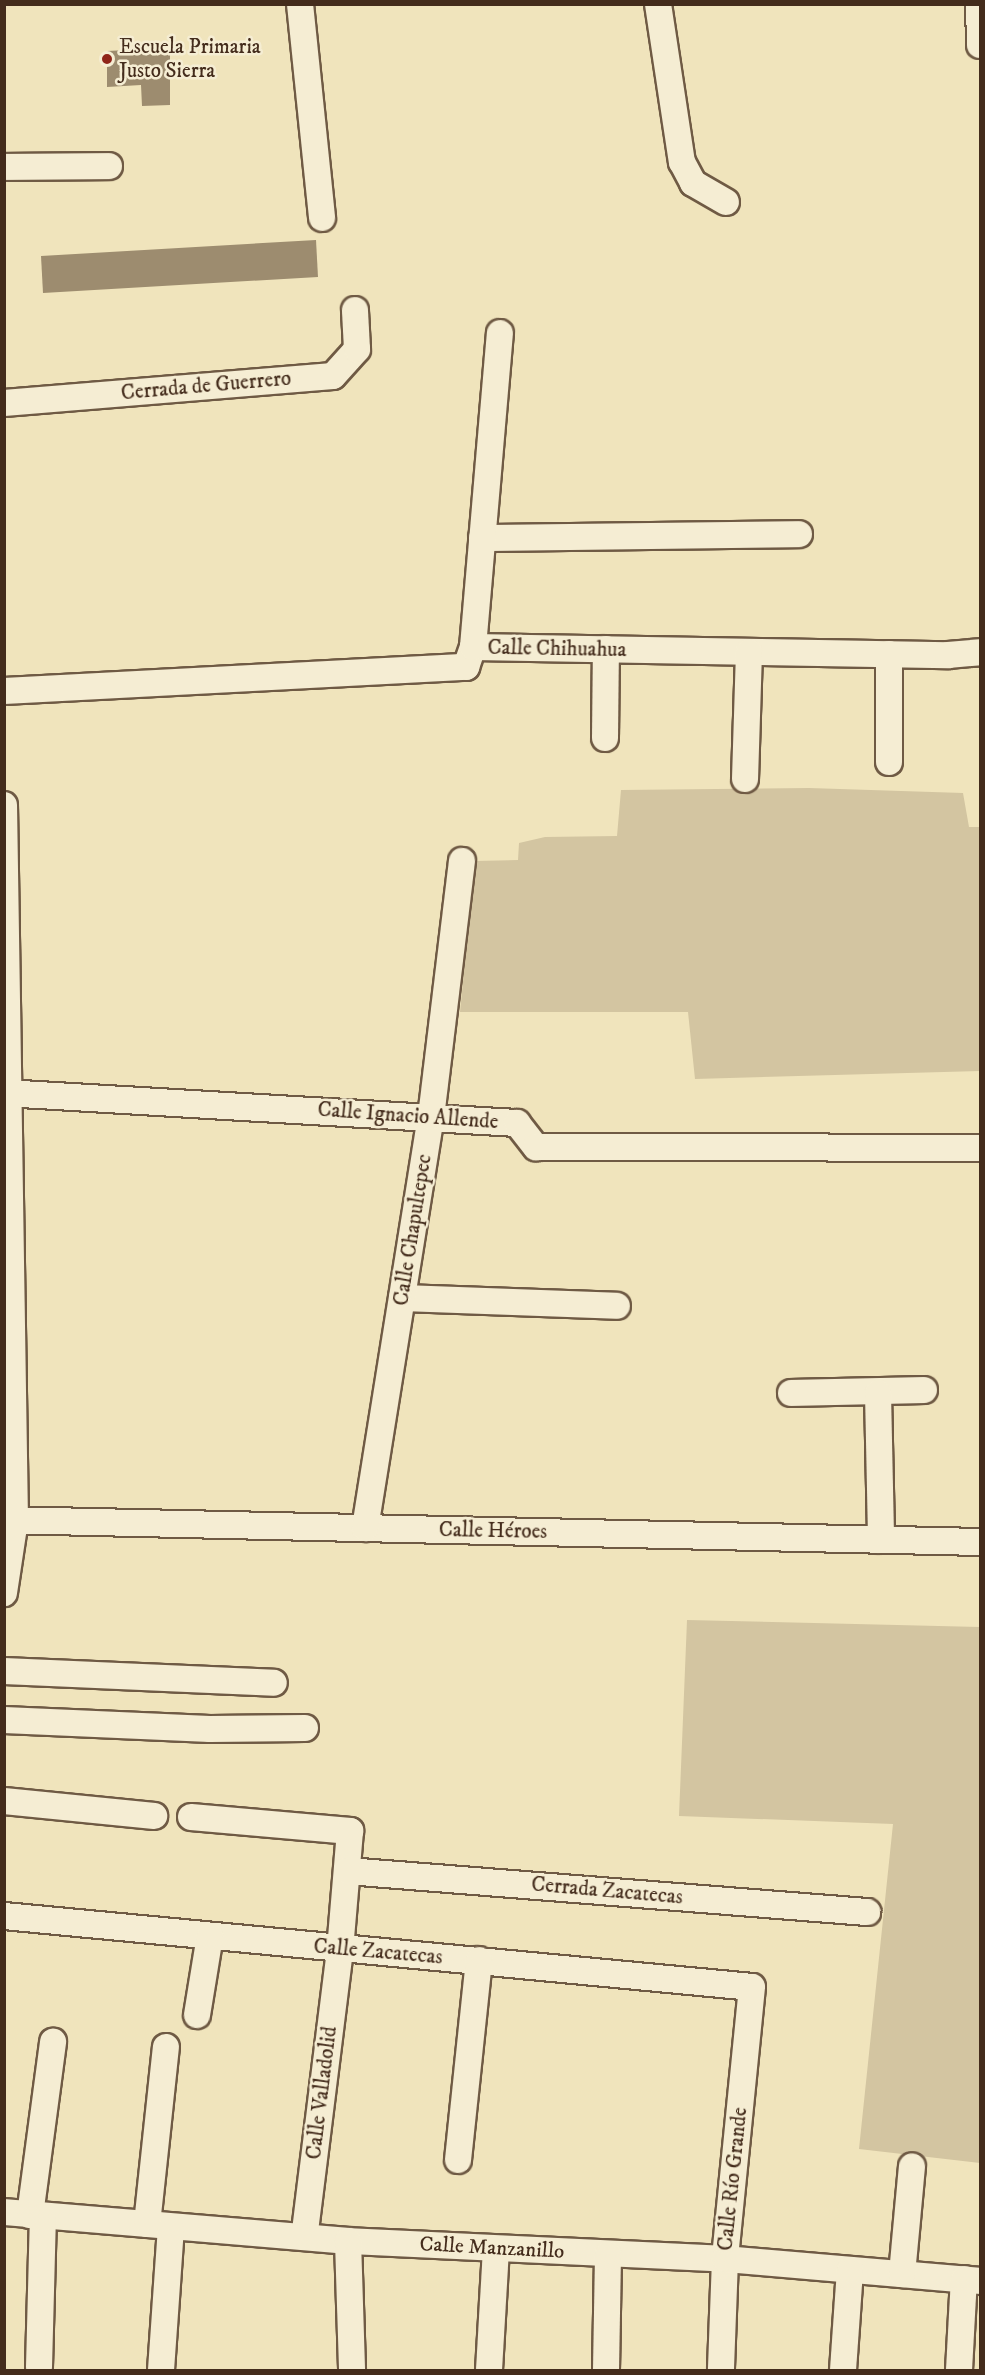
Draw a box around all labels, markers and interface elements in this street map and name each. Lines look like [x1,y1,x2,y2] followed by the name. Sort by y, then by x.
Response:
[119,34,261,84] place label: Escuela Primaria Justo Sierra
[100,52,114,66] marker: Escuela Primaria Justo Sierra
[120,366,292,406] street label: Cerrada de Guerrero
[487,635,627,663] street label: Calle Chihuahua
[317,1097,499,1135] street label: Calle Ignacio Allende
[389,1152,437,1308] street label: Calle Chapultepec
[439,1517,547,1545] street label: Calle Héroes
[530,1872,684,1910] street label: Cerrada Zacatecas
[312,1934,444,1970] street label: Calle Zacatecas
[301,2025,343,2161] street label: Calle Valladolid
[713,2106,753,2252] street label: Calle Río Grande
[419,2232,565,2264] street label: Calle Manzanillo

